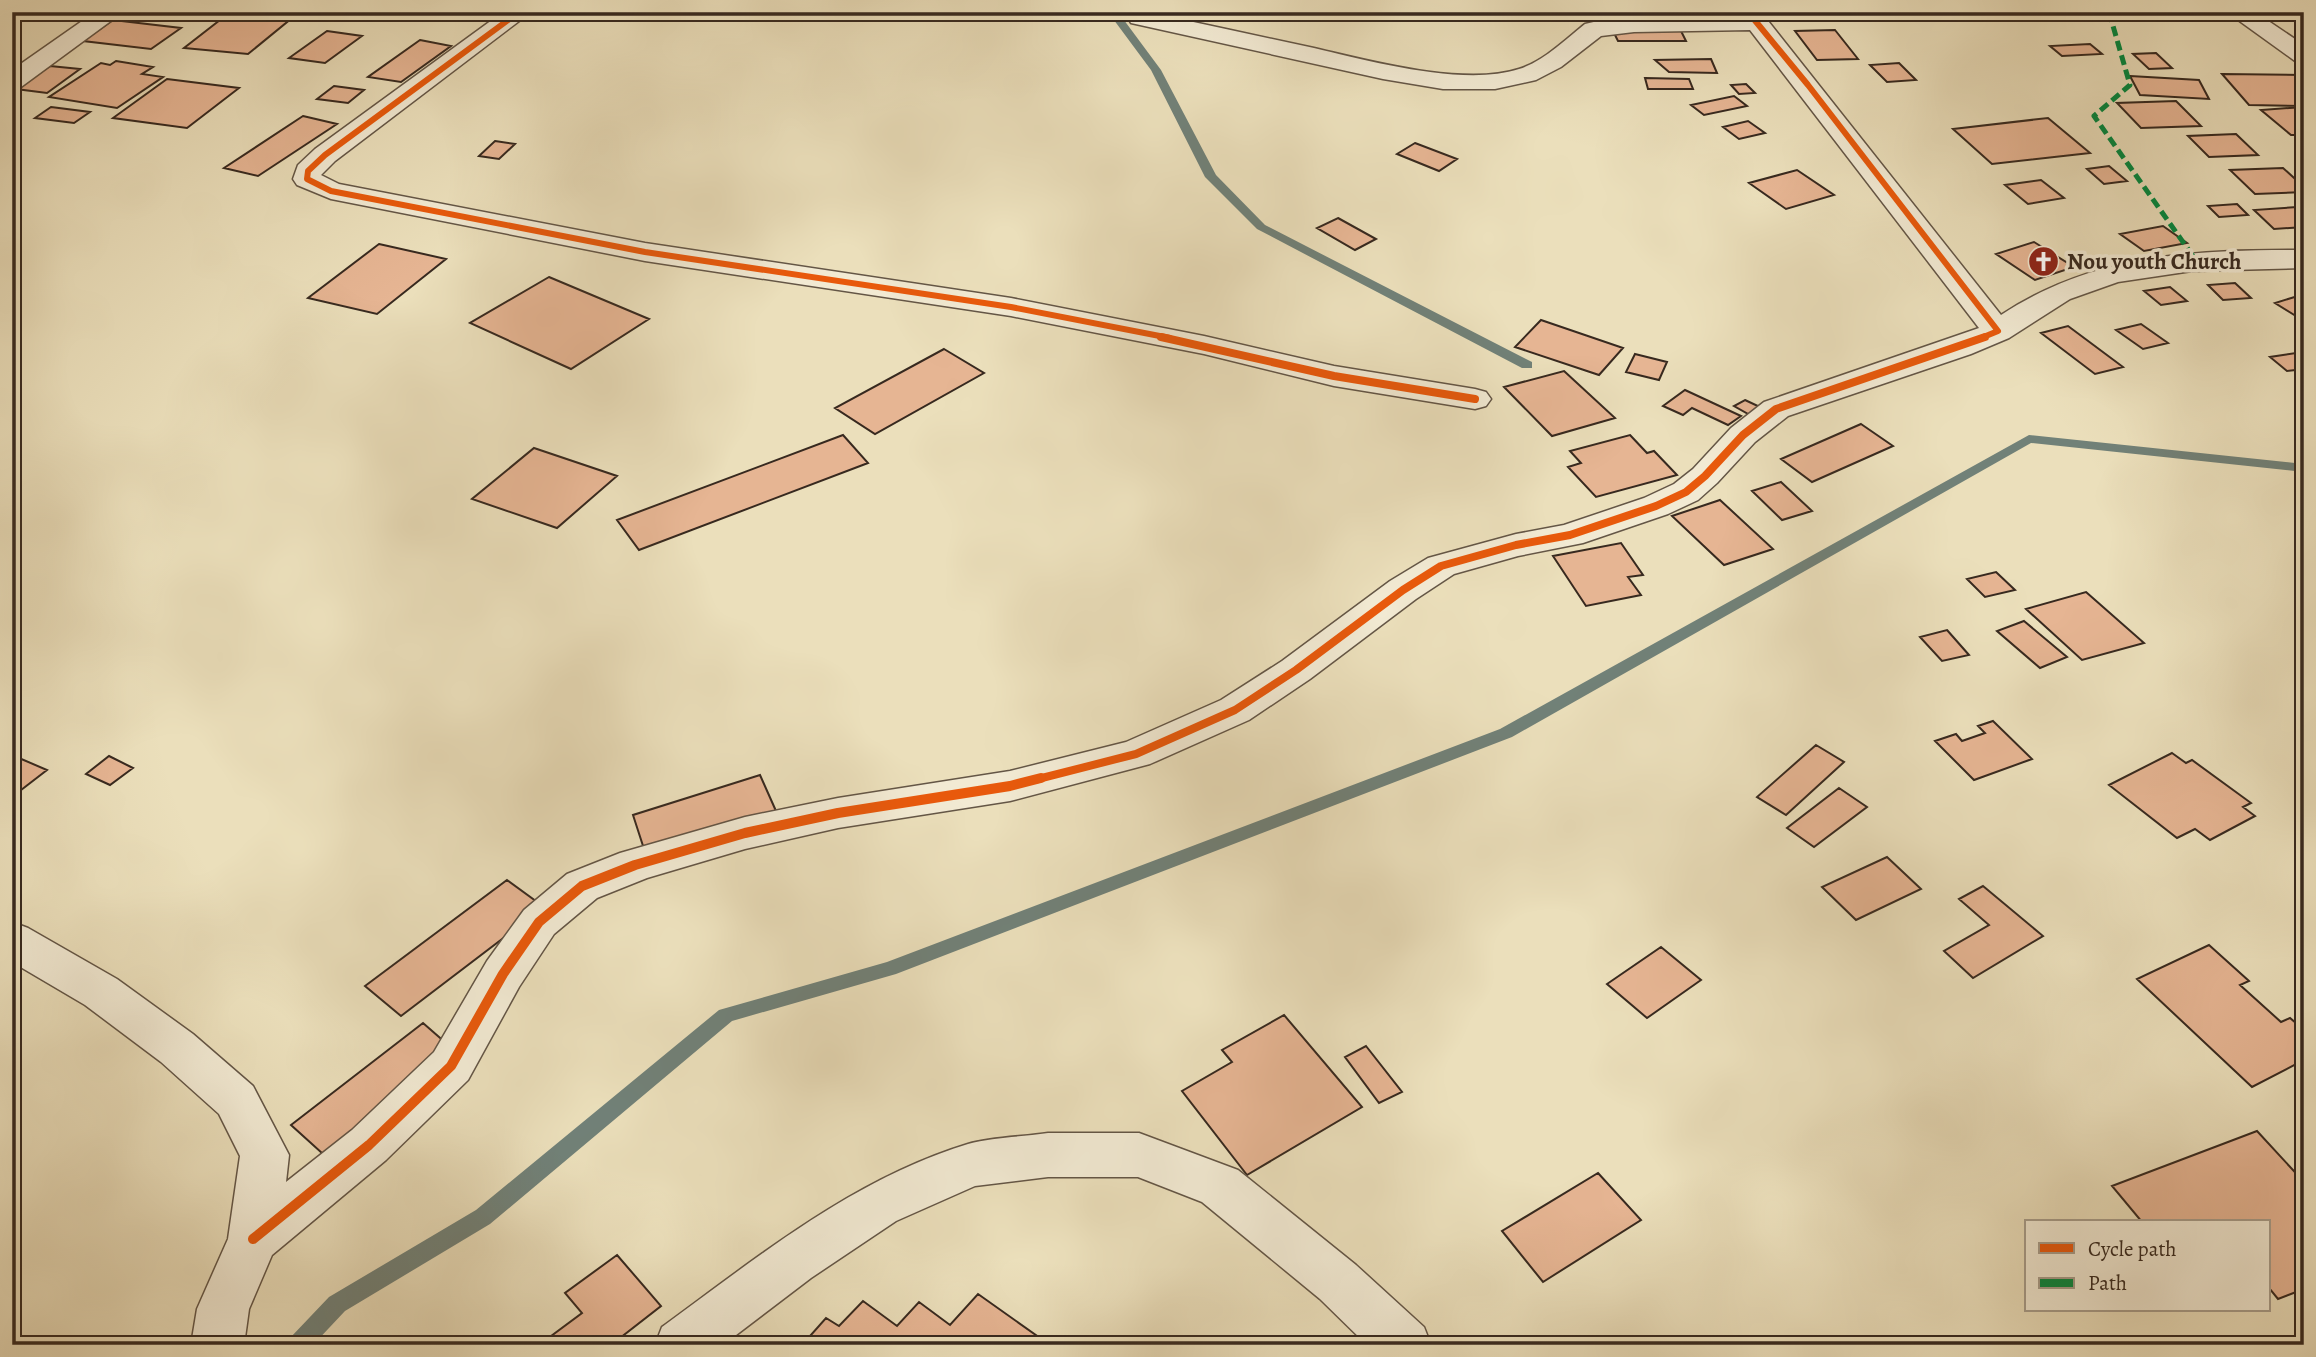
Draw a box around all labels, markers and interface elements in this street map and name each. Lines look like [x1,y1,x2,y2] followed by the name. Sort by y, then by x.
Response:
[2027,244,2061,278] church icon: Nou youth Church
[2067,246,2241,277] place label: Nou youth Church
[2025,1220,2270,1312] legend
[2088,1235,2177,1263] text: Cycle path
[2088,1269,2127,1297] text: Path

